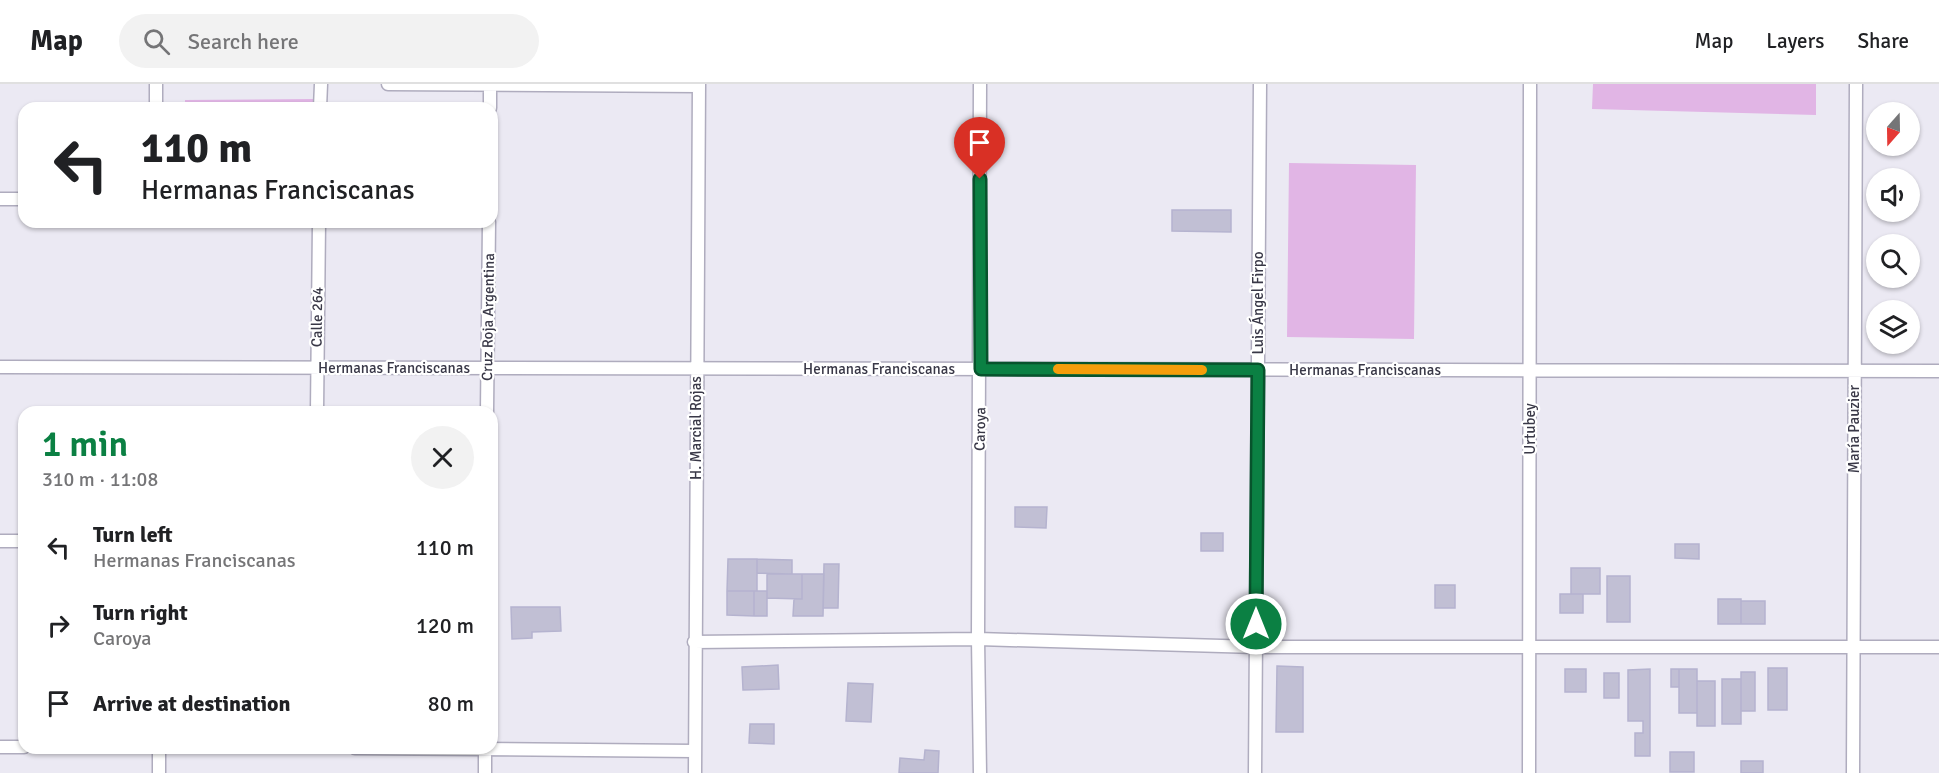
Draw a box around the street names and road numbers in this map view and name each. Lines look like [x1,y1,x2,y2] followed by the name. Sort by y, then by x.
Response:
[1248,251,1267,355] street label: Luis Ángel Firpo
[478,253,498,381] street label: Cruz Roja Argentina
[307,287,327,347] street label: Calle 264
[318,359,470,377] street label: Hermanas Franciscanas
[803,360,955,378] street label: Hermanas Franciscanas
[1289,361,1441,379] street label: Hermanas Franciscanas
[687,376,705,480] street label: H. Marcial Rojas
[1845,384,1863,473] street label: María Pauzier
[1521,403,1539,455] street label: Urtubey
[971,407,989,451] street label: Caroya

